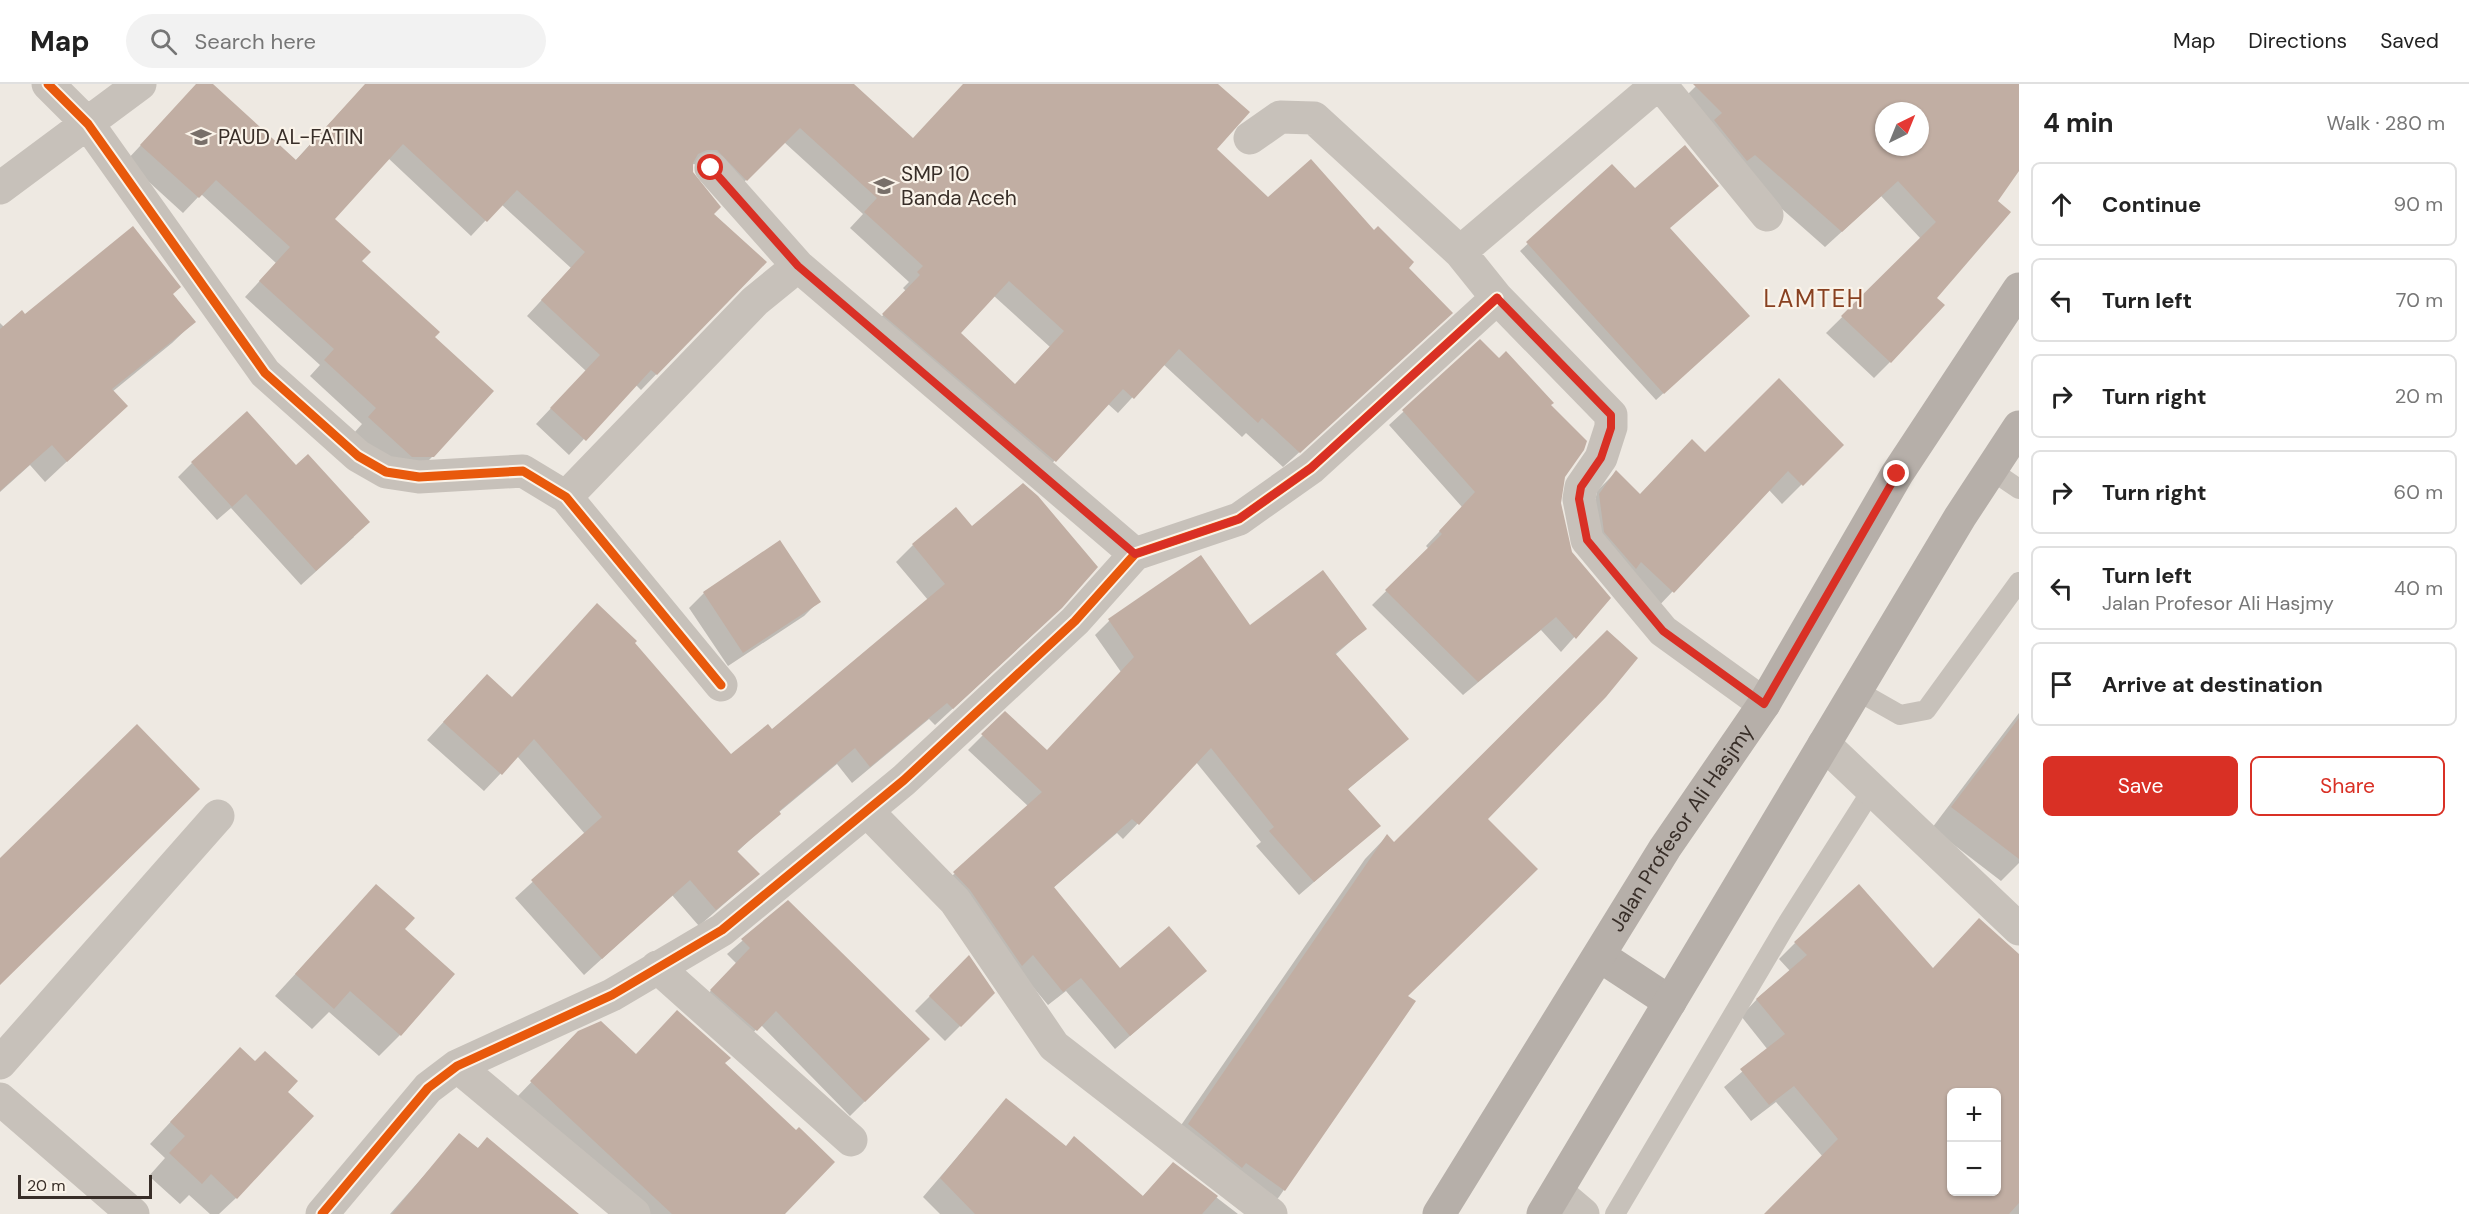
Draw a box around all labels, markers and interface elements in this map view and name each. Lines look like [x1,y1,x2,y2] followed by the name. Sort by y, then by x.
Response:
[126,14,546,68] search box
[30,23,90,60] text: Map
[147,25,180,58] icon: search
[195,27,316,56] text: Search here
[2173,27,2215,55] text: Map
[2248,27,2347,55] text: Directions
[2380,27,2439,55] text: Saved
[1875,102,1929,156] north arrow
[2043,106,2114,140] text: 4 min
[2326,110,2445,136] text: Walk · 280 m
[218,123,364,151] place label: PAUD AL-FATIN
[189,125,213,149] school or university icon: PAUD AL-FATIN
[697,154,723,180] route start
[901,160,1017,212] place label: SMP 10 Banda Aceh
[872,174,896,198] school or university icon: SMP 10 Banda Aceh
[2045,188,2078,221] icon: ahead
[2102,190,2201,219] text: Continue
[2394,191,2443,217] text: 90 m
[1763,283,1865,314] district label: LAMTEH
[2045,284,2078,317] icon: left
[2102,286,2192,315] text: Turn left
[2396,287,2443,313] text: 70 m
[2045,380,2078,413] icon: right
[2102,382,2207,411] text: Turn right
[2395,383,2443,409] text: 20 m
[1883,460,1909,486] route end
[2045,476,2078,509] icon: right
[2102,478,2207,507] text: Turn right
[2394,479,2443,505] text: 60 m
[2102,561,2192,590] text: Turn left
[2045,572,2078,605] icon: left
[2394,575,2443,601] text: 40 m
[2102,590,2334,616] text: Jalan Profesor Ali Hasjmy
[2045,668,2078,701] icon: arrive
[2102,670,2323,699] text: Arrive at destination
[1603,718,1760,937] street label: Jalan Profesor Ali Hasjmy
[2043,756,2238,816] button: Save
[2250,756,2445,816] button: Share
[1947,1088,2001,1196] map controls
[1947,1088,2001,1142] button: +
[1947,1142,2001,1196] button: −
[18,1172,152,1200] scale bar
[27,1175,66,1196] text: 20 m

